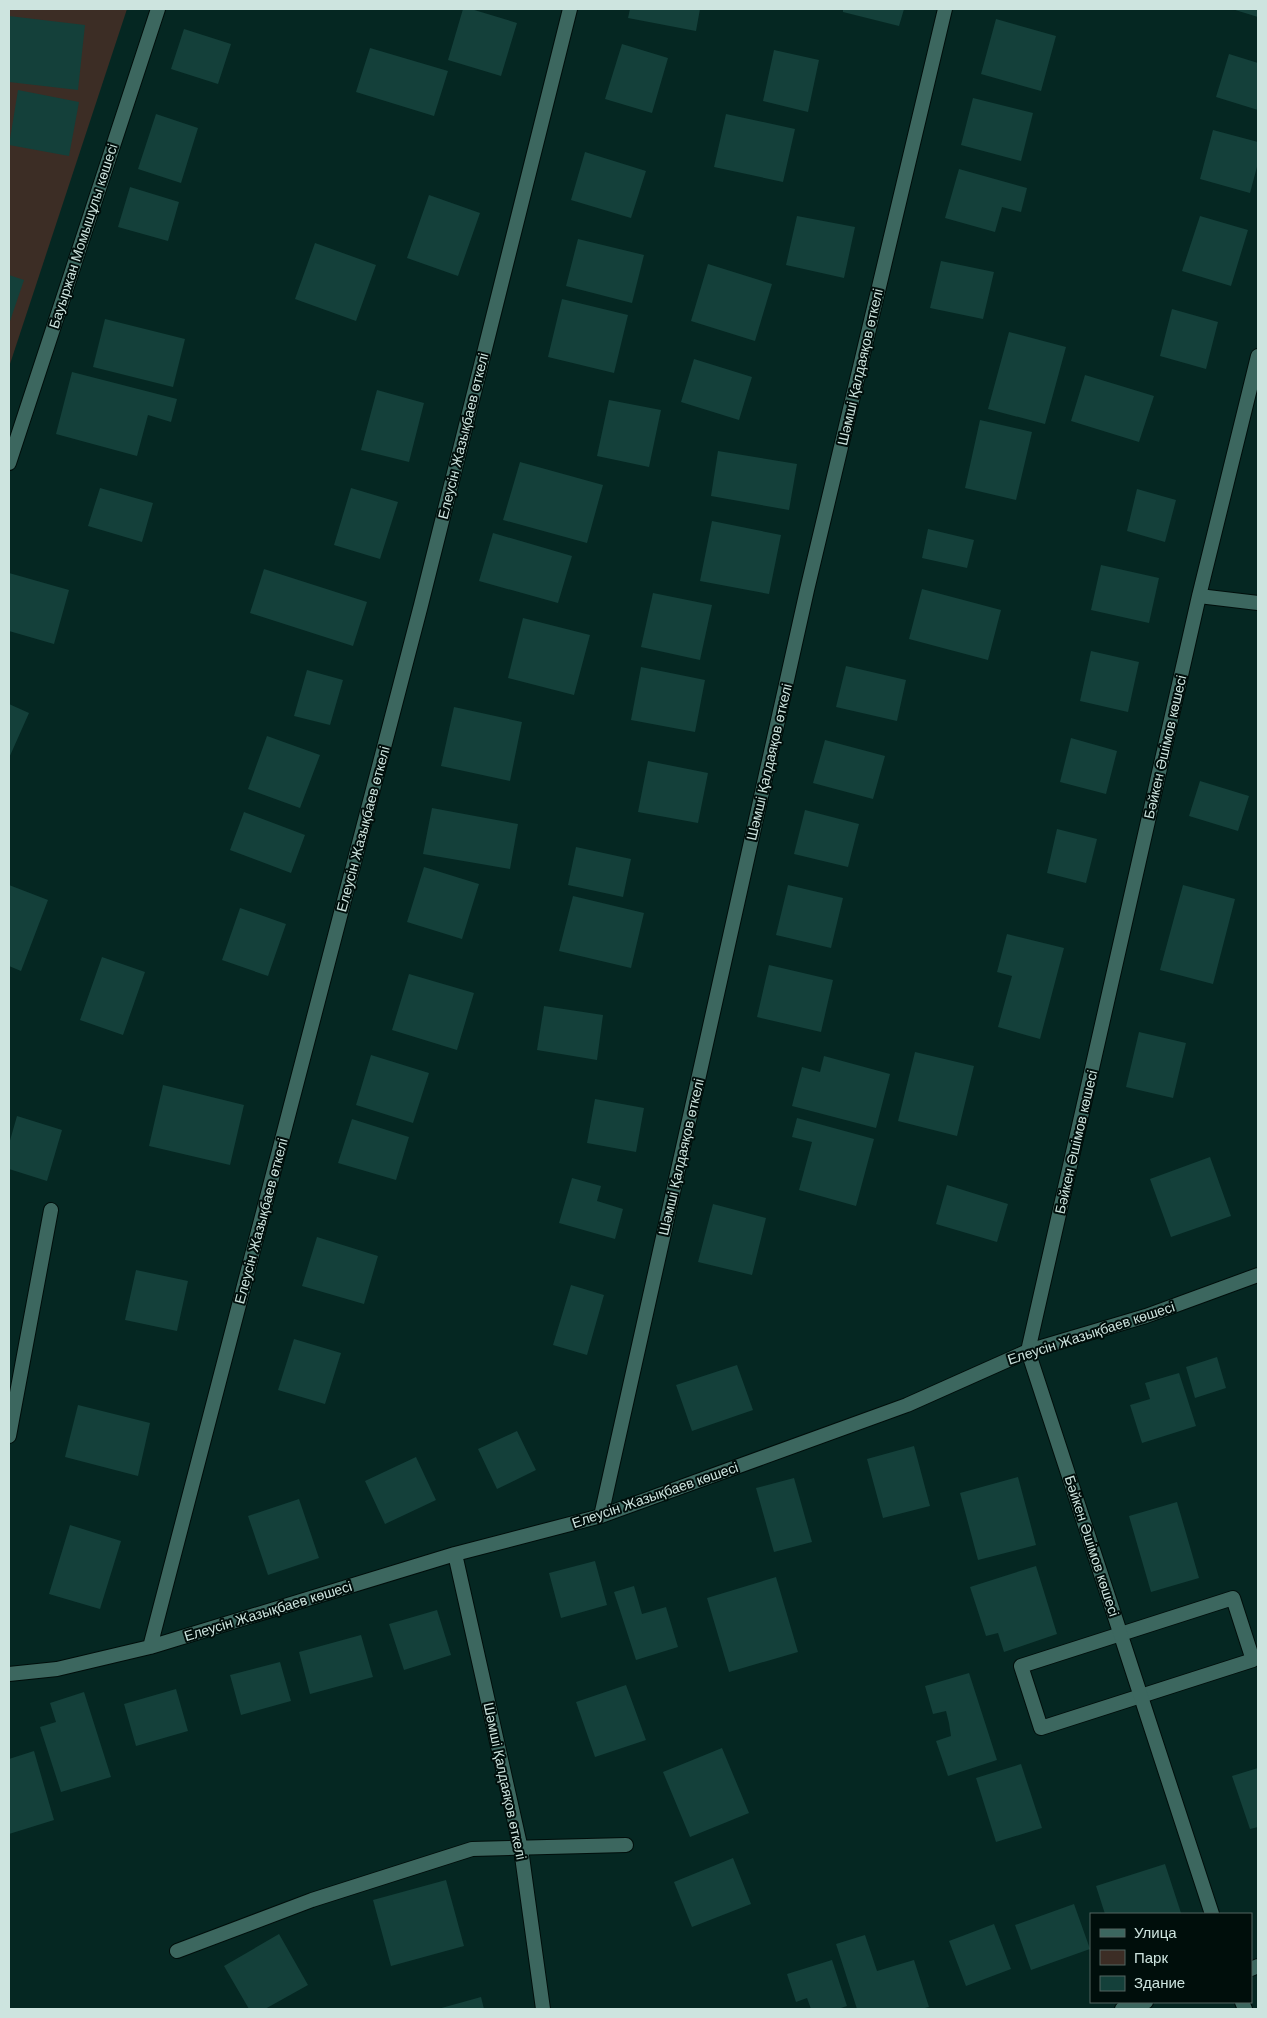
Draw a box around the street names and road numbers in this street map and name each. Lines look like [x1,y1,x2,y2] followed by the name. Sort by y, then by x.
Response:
[46,142,120,330] street label: Бауыржан Момышұлы көшесі
[834,287,886,447] street label: Шәмші Қалдаяқов өткелі
[435,351,491,521] street label: Елеусін Жазықбаев өткелі
[1141,674,1189,820] street label: Бәйкен Әшімов көшесі
[743,682,795,842] street label: Шәмші Қалдаяқов өткелі
[333,744,393,914] street label: Елеусін Жазықбаев өткелі
[1052,1069,1100,1215] street label: Бәйкен Әшімов көшесі
[655,1077,707,1237] street label: Шәмші Қалдаяқов өткелі
[231,1136,291,1306] street label: Елеусін Жазықбаев өткелі
[1005,1298,1177,1368] street label: Елеусін Жазықбаев көшесі
[570,1459,740,1531] street label: Елеусін Жазықбаев көшесі
[1062,1474,1122,1618] street label: Бәйкен Әшімов көшесі
[182,1578,354,1644] street label: Елеусін Жазықбаев көшесі
[480,1701,530,1861] street label: Шәмші Қалдаяқов өткелі

